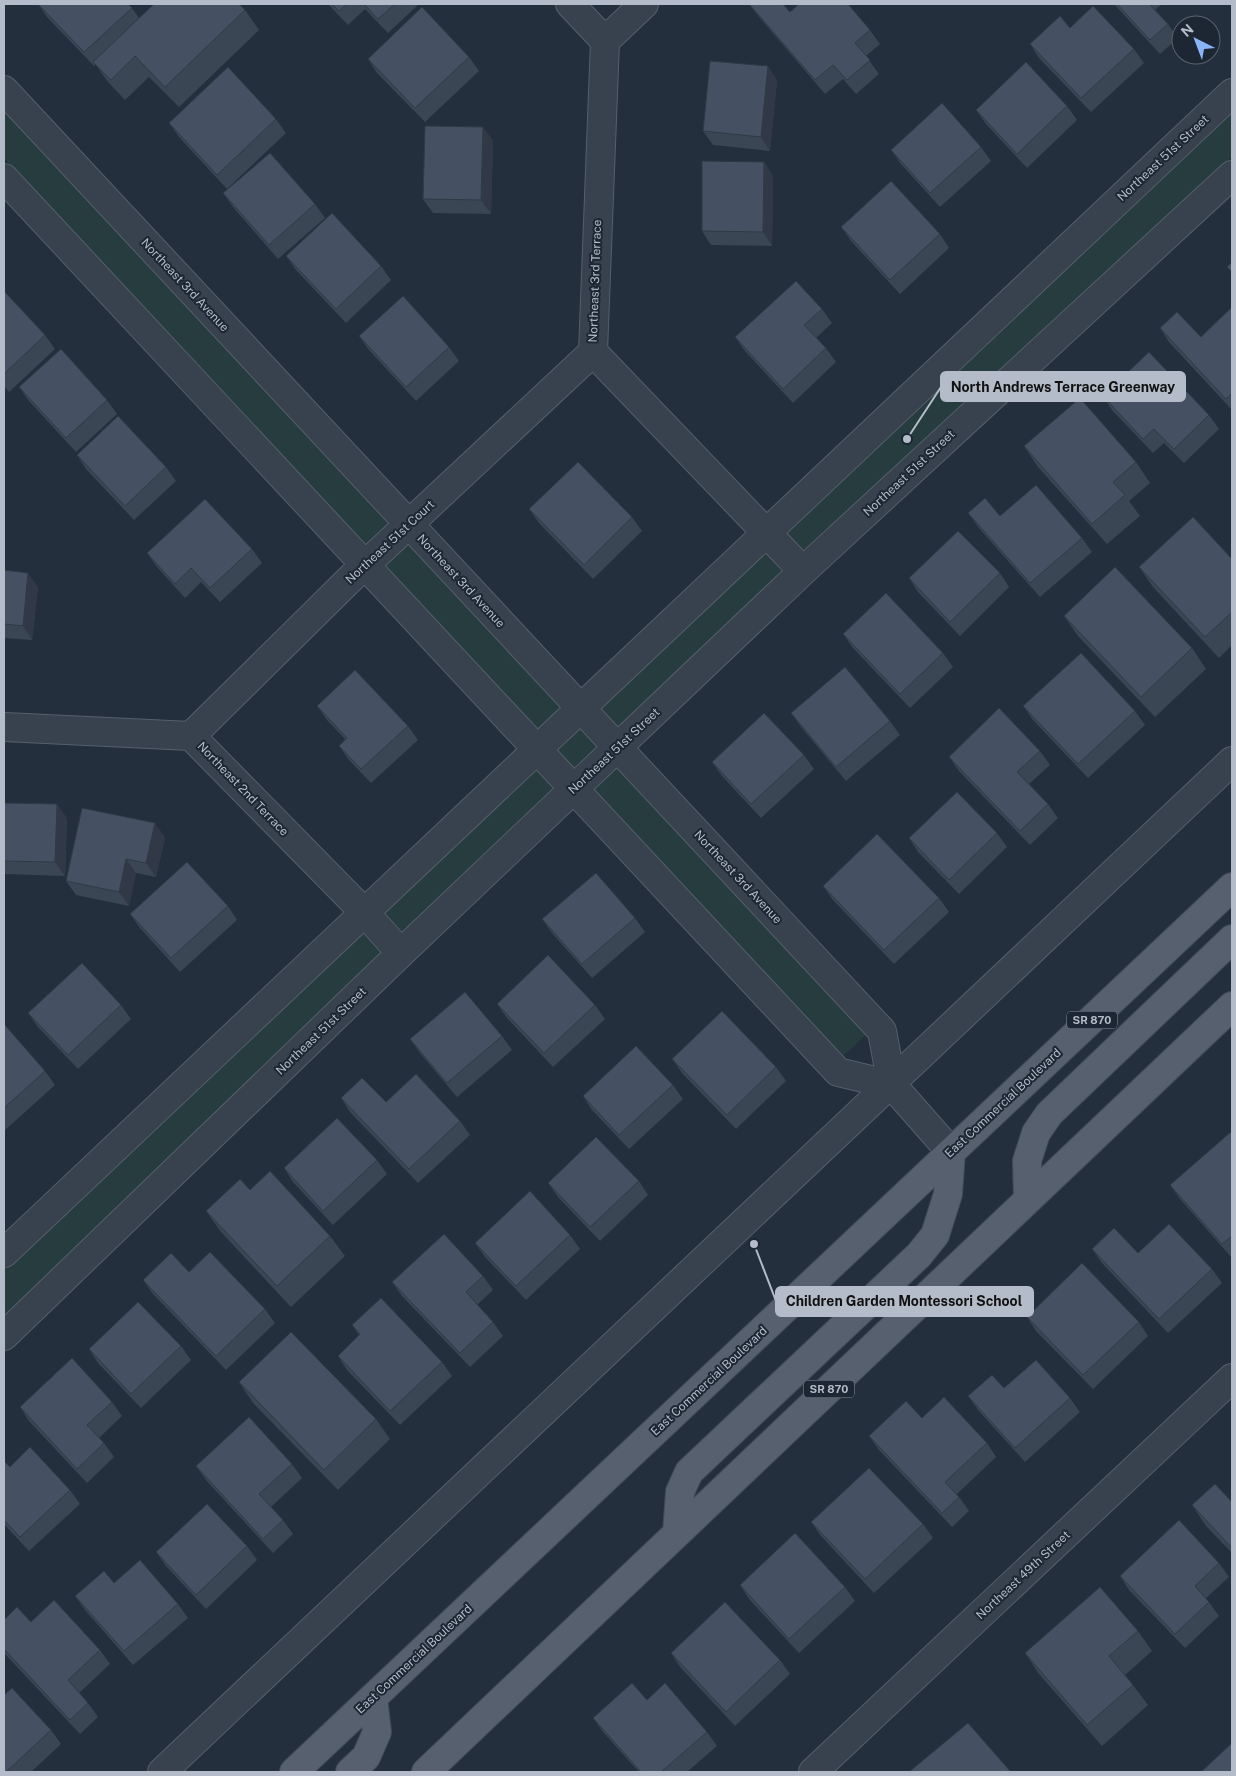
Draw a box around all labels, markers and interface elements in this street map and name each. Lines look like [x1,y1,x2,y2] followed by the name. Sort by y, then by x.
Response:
[1171,15,1221,65] north arrow
[1178,21,1197,40] text: N
[1114,112,1212,204] street label: Northeast 51st Street
[586,219,604,343] street label: Northeast 3rd Terrace
[138,236,232,335] street label: Northeast 3rd Avenue
[941,372,1185,401] callout: North Andrews Terrace Greenway
[951,379,1175,395] text: North Andrews Terrace Greenway
[860,427,958,519] street label: Northeast 51st Street
[343,497,437,587] street label: Northeast 51st Court
[414,532,508,631] street label: Northeast 3rd Avenue
[565,705,663,797] street label: Northeast 51st Street
[195,739,292,839] street label: Northeast 2nd Terrace
[691,828,785,927] street label: Northeast 3rd Avenue
[273,984,369,1078] street label: Northeast 51st Street
[1067,1012,1117,1028] road number: SR 870
[942,1046,1064,1160] street label: East Commercial Boulevard
[776,1287,1033,1316] callout: Children Garden Montessori School
[786,1293,1023,1309] text: Children Garden Montessori School
[648,1324,770,1438] street label: East Commercial Boulevard
[804,1380,854,1398] road number: SR 870
[973,1528,1073,1622] street label: Northeast 49th Street
[353,1602,475,1716] street label: East Commercial Boulevard

